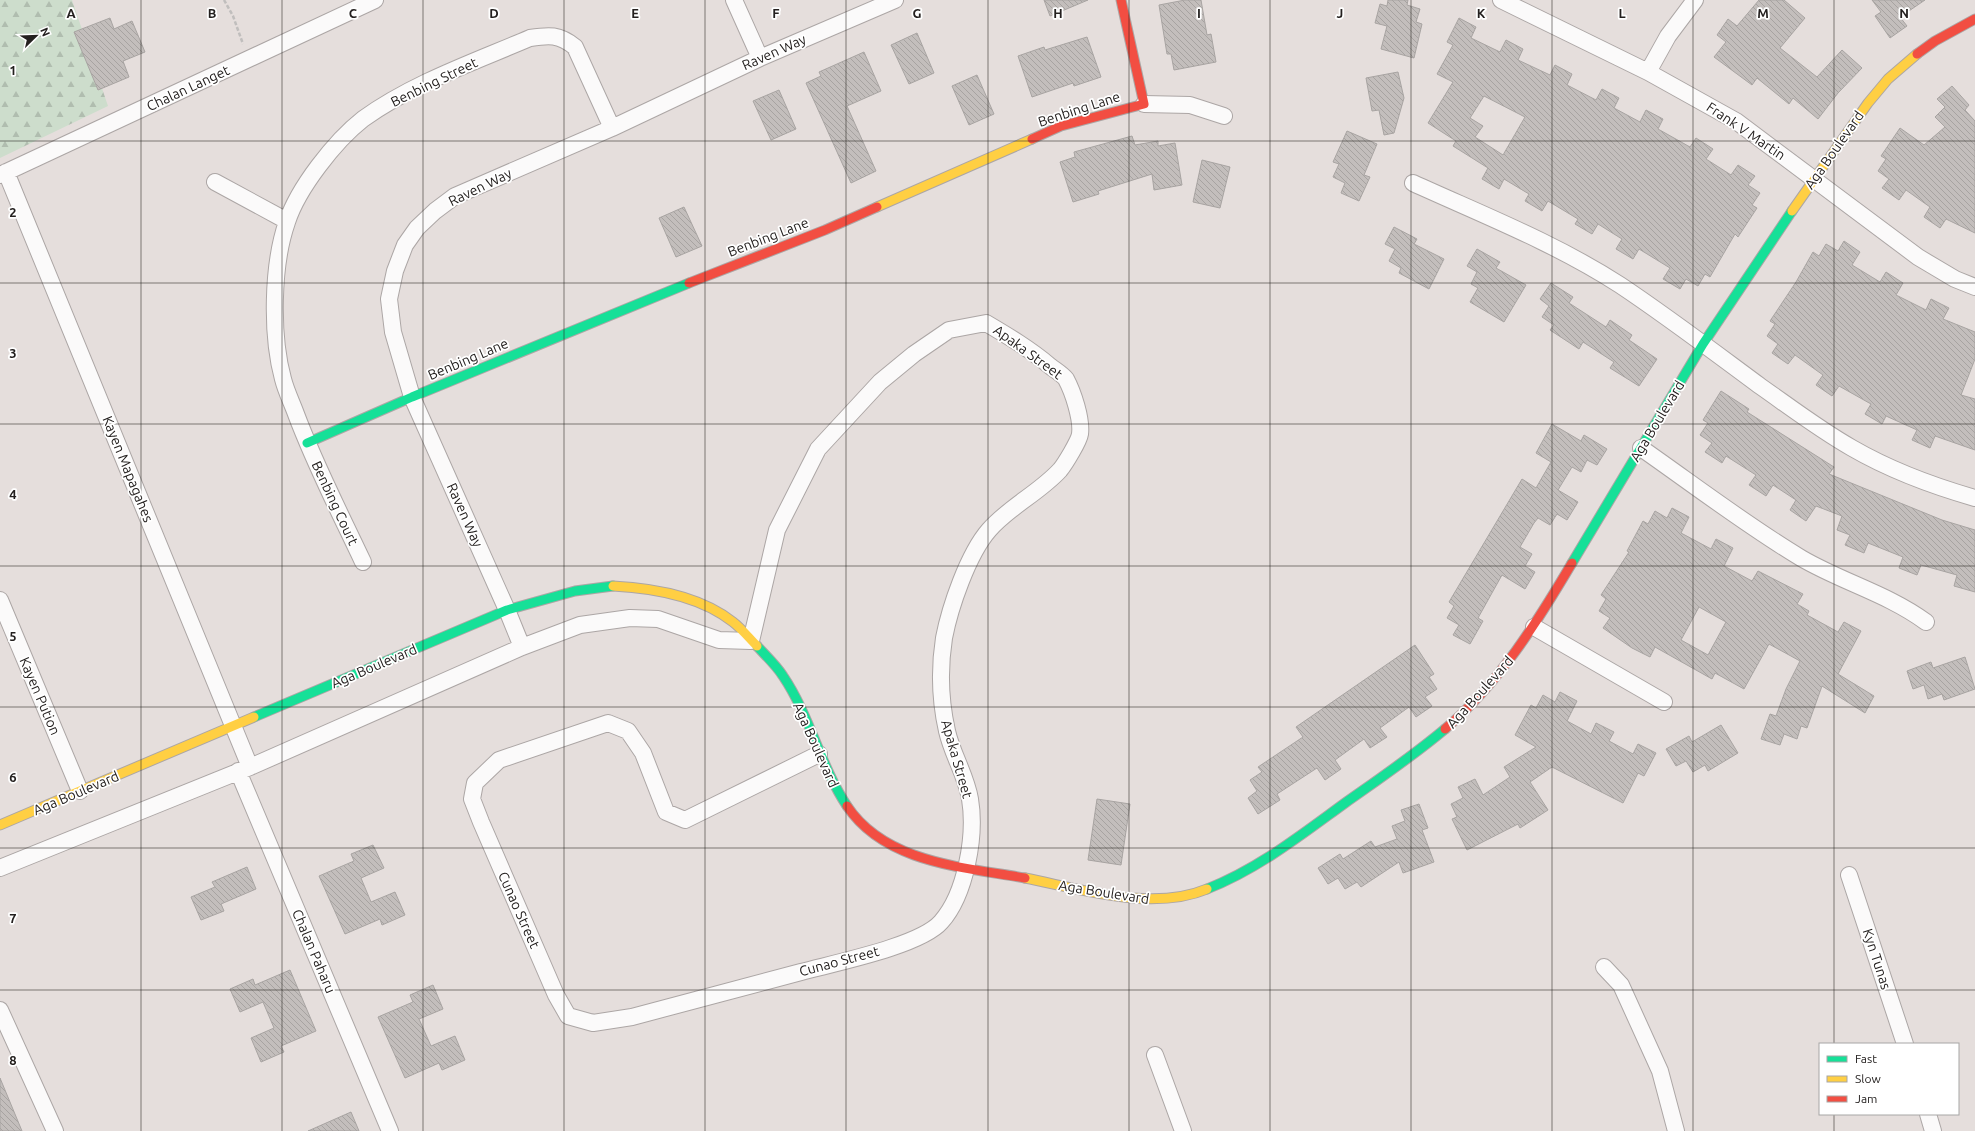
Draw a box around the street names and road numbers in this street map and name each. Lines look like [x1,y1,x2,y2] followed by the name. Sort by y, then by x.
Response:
[740,31,809,73] street label: Raven Way
[388,54,480,110] street label: Benbing Street
[144,62,232,114] street label: Chalan Langet
[1036,88,1122,130] street label: Benbing Lane
[1704,99,1788,163] street label: Frank V Martin
[1801,108,1867,192] street label: Aga Boulevard
[446,165,514,209] street label: Raven Way
[725,214,811,260] street label: Benbing Lane
[991,322,1066,383] street label: Apaka Street
[426,335,510,383] street label: Benbing Lane
[1627,378,1687,464] street label: Aga Boulevard
[99,414,157,524] street label: Kayen Mapagahes
[309,458,362,548] street label: Benbing Court
[444,481,486,550] street label: Raven Way
[329,641,419,691] street label: Aga Boulevard
[1443,653,1517,731] street label: Aga Boulevard
[16,655,64,737] street label: Kayen Pution
[790,700,842,790] street label: Aga Boulevard
[938,718,976,801] street label: Apaka Street
[31,768,121,818] street label: Aga Boulevard
[495,869,543,951] street label: Cunao Street
[1058,877,1150,907] street label: Aga Boulevard
[289,907,339,995] street label: Chalan Paharu
[1860,927,1894,991] street label: Kyn Tunas
[797,943,881,979] street label: Cunao Street

